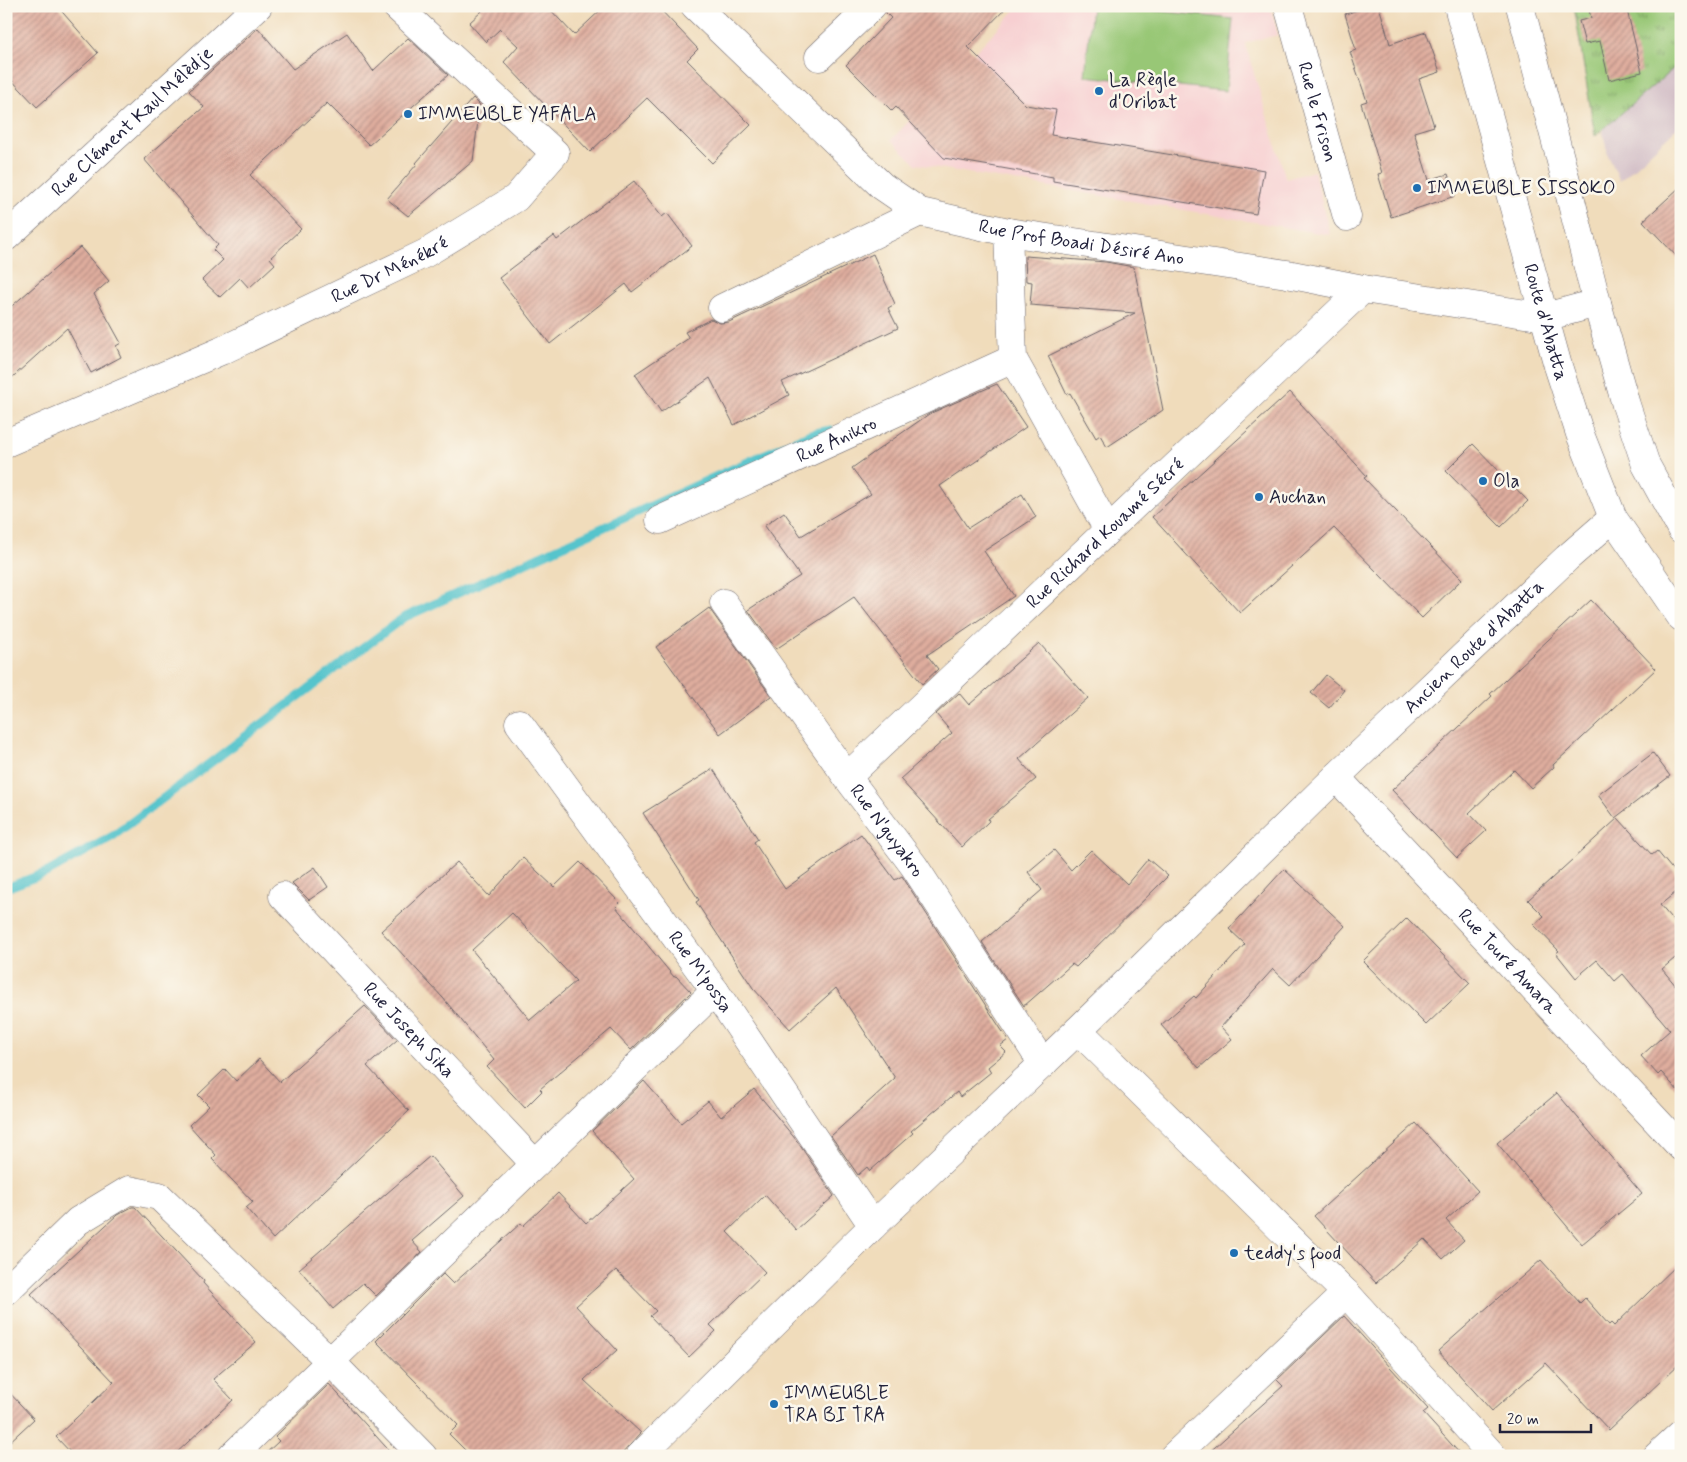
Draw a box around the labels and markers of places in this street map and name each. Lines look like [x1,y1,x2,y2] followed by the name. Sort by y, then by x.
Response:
[1109,68,1177,115] place label: La Règle d'Oribat
[1093,85,1105,97] marker: La Règle d'Oribat
[418,102,597,127] place label: IMMEUBLE YAFALA
[402,108,414,120] marker: IMMEUBLE YAFALA
[1427,176,1616,201] place label: IMMEUBLE SISSOKO
[1411,182,1423,194] marker: IMMEUBLE SISSOKO
[1493,469,1520,494] place label: Ola
[1477,475,1489,487] marker: Ola
[1269,485,1326,510] place label: Auchan
[1253,491,1265,503] marker: Auchan
[1243,1241,1341,1269] place label: teddy's food
[1228,1247,1240,1259] marker: teddy's food
[784,1381,889,1428] place label: IMMEUBLE TRA BI TRA
[768,1398,780,1410] marker: IMMEUBLE TRA BI TRA

